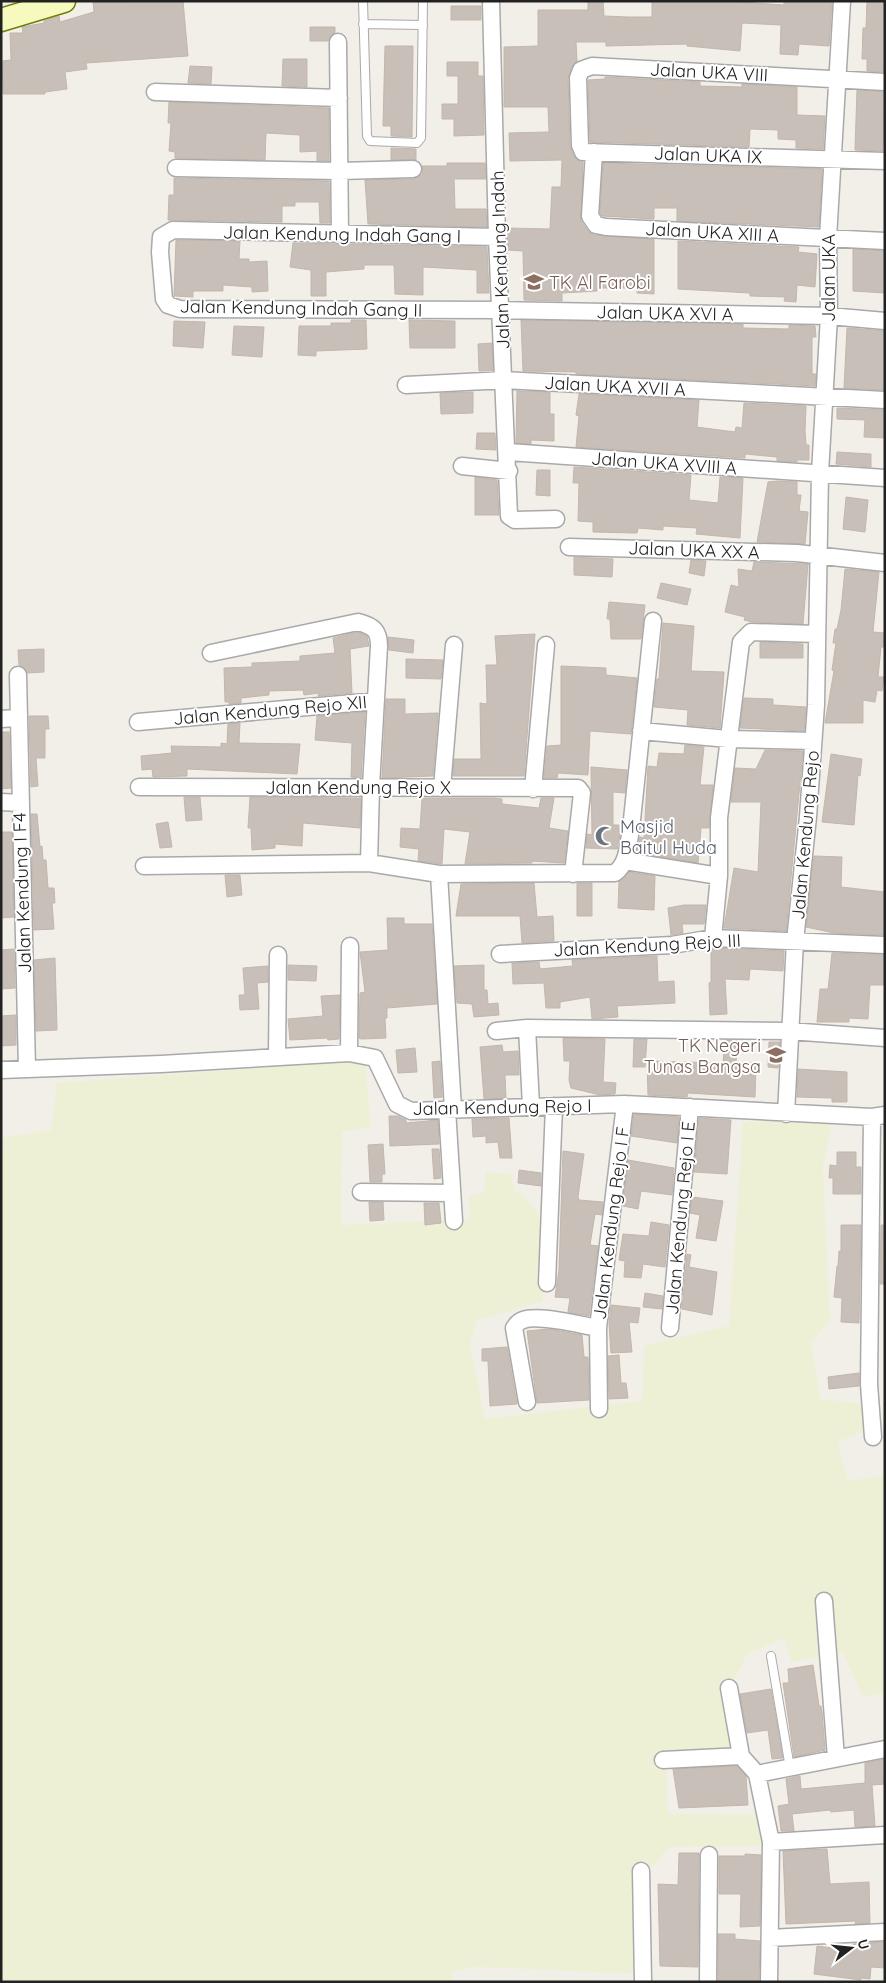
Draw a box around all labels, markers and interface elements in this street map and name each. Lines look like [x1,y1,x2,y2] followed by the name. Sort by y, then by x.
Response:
[649,57,769,87] street label: Jalan UKA VIII
[653,142,763,168] street label: Jalan UKA IX
[485,170,515,350] street label: Jalan Kendung Indah
[644,217,780,247] street label: Jalan UKA XIII A
[223,220,461,248] street label: Jalan Kendung Indah Gang I
[817,234,840,322] street label: Jalan UKA
[523,271,545,293] school or university icon: TK Al Farobi
[549,271,651,294] place label: TK Al Farobi
[179,294,423,322] street label: Jalan Kendung Indah Gang II
[596,300,734,326] street label: Jalan UKA XVI A
[544,371,687,401] street label: Jalan UKA XVII A
[590,446,738,480] street label: Jalan UKA XVIII A
[628,536,760,564] street label: Jalan UKA XX A
[172,690,368,730] street label: Jalan Kendung Rejo XII
[786,749,824,921] street label: Jalan Kendung Rejo
[265,776,451,799] street label: Jalan Kendung Rejo X
[8,812,36,974] street label: Jalan Kendung I F4
[620,815,717,859] place label: Masjid Baitul Huda
[594,825,616,847] mosque icon: Masjid Baitul Huda
[552,929,742,961] street label: Jalan Kendung Rejo III
[644,1034,761,1078] place label: TK Negeri Tunas Bangsa
[765,1044,787,1066] school or university icon: TK Negeri Tunas Bangsa
[412,1094,592,1120] street label: Jalan Kendung Rejo I
[660,1120,700,1316] street label: Jalan Kendung Rejo I E
[588,1125,634,1321] street label: Jalan Kendung Rejo I F
[826,1923,876,1973] north arrow
[853,1937,874,1952] text: U

